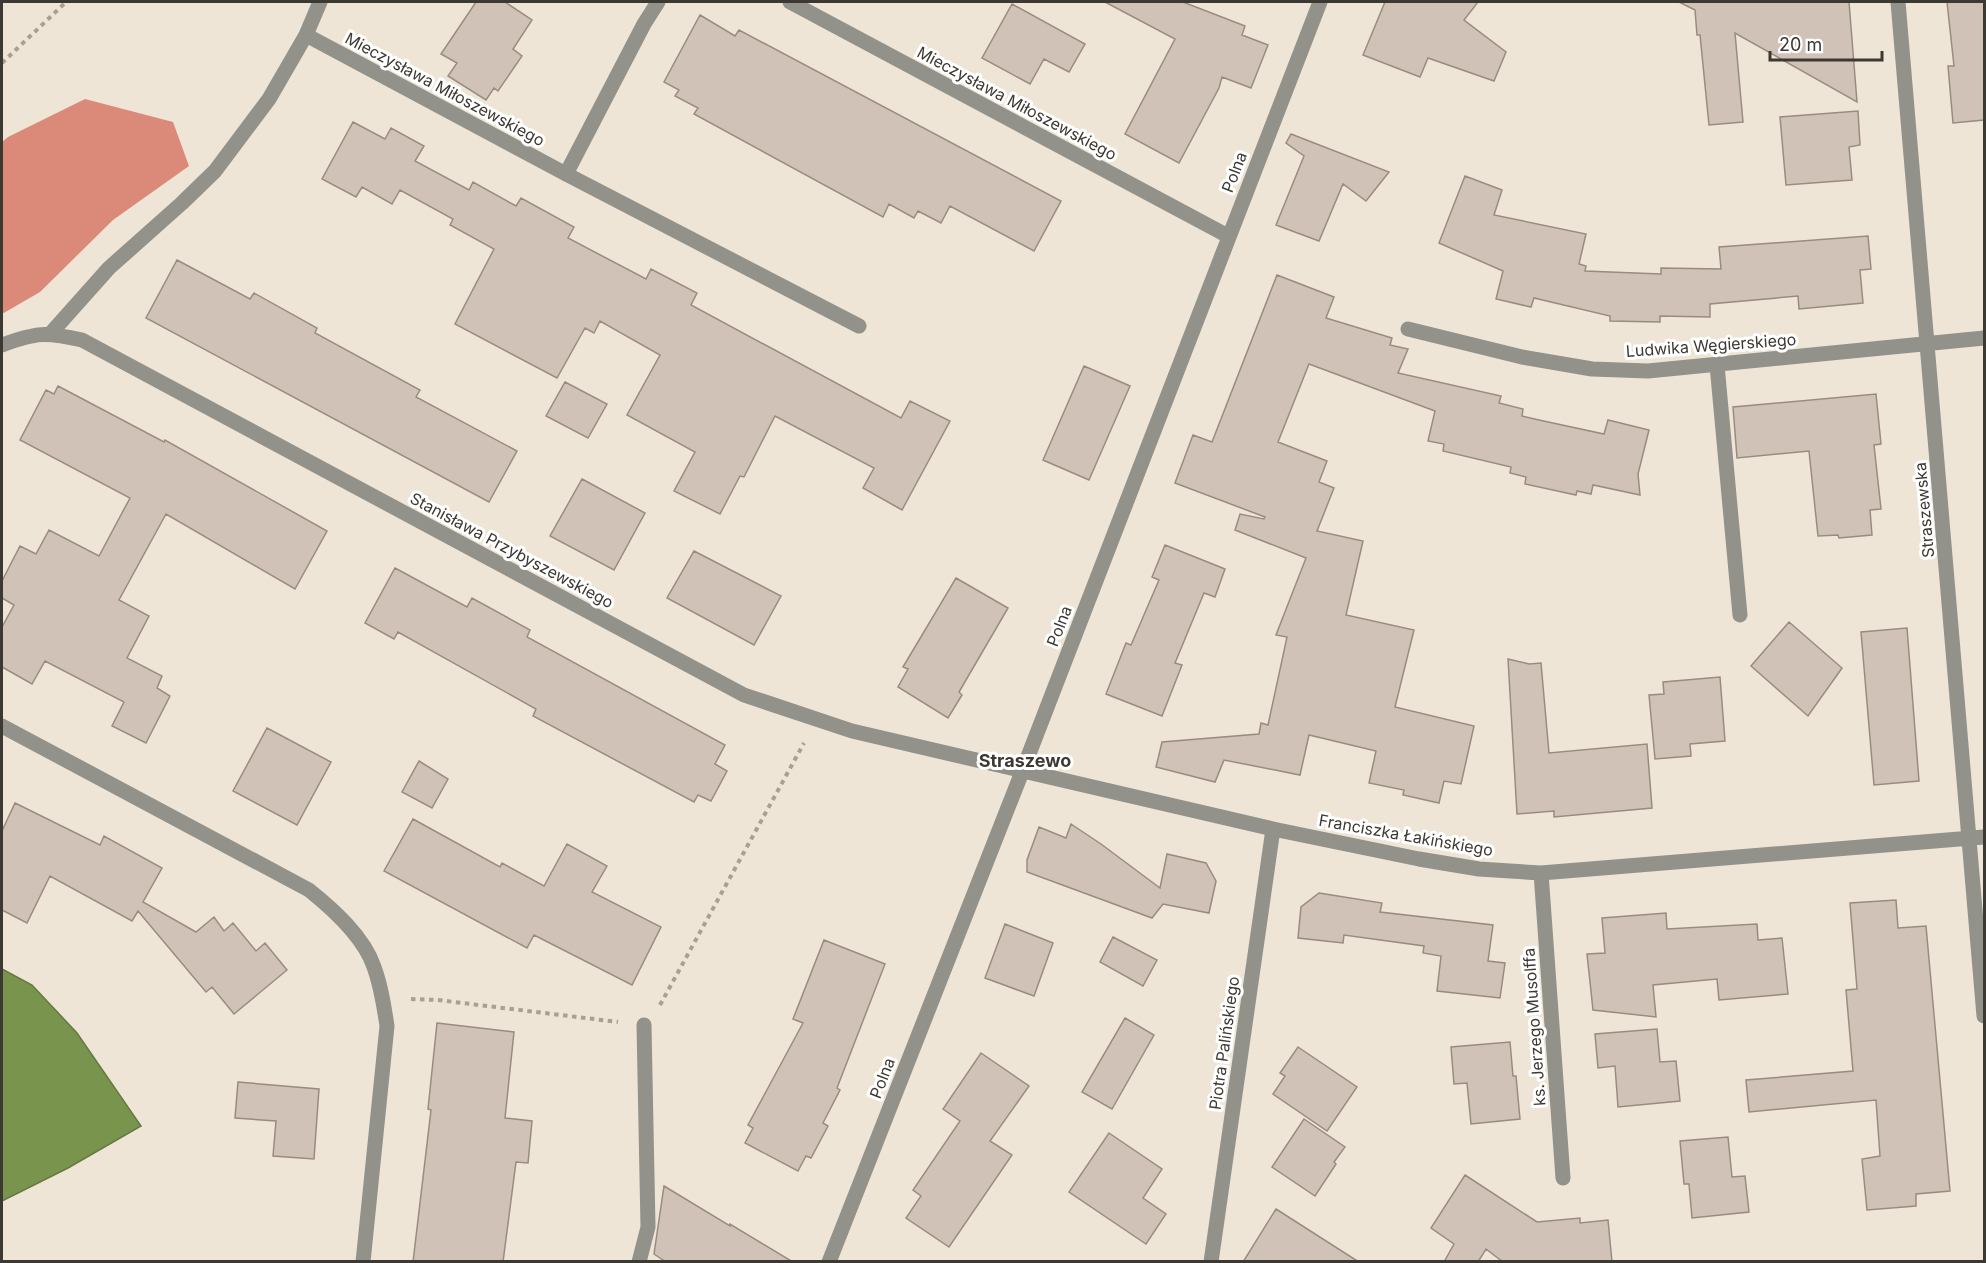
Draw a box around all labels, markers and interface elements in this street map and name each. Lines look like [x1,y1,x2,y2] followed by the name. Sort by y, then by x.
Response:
[1770,24,1882,62] scale bar
[342,28,548,150] street label: Mieczysława Miłoszewskiego
[1779,34,1822,55] text: 20 m
[914,42,1120,164] street label: Mieczysława Miłoszewskiego
[1217,149,1251,195] street label: Polna
[1625,329,1797,361] street label: Ludwika Węgierskiego
[1910,461,1938,559] street label: Straszewska
[407,488,617,612] street label: Stanisława Przybyszewskiego
[1042,603,1076,649] street label: Polna
[979,750,1071,771] district label: Straszewo
[1317,810,1495,860] street label: Franciszka Łakińskiego
[1518,947,1550,1107] street label: ks. Jerzego Musolffa
[1205,975,1243,1111] street label: Piotra Palińskiego
[865,1055,899,1101] street label: Polna

